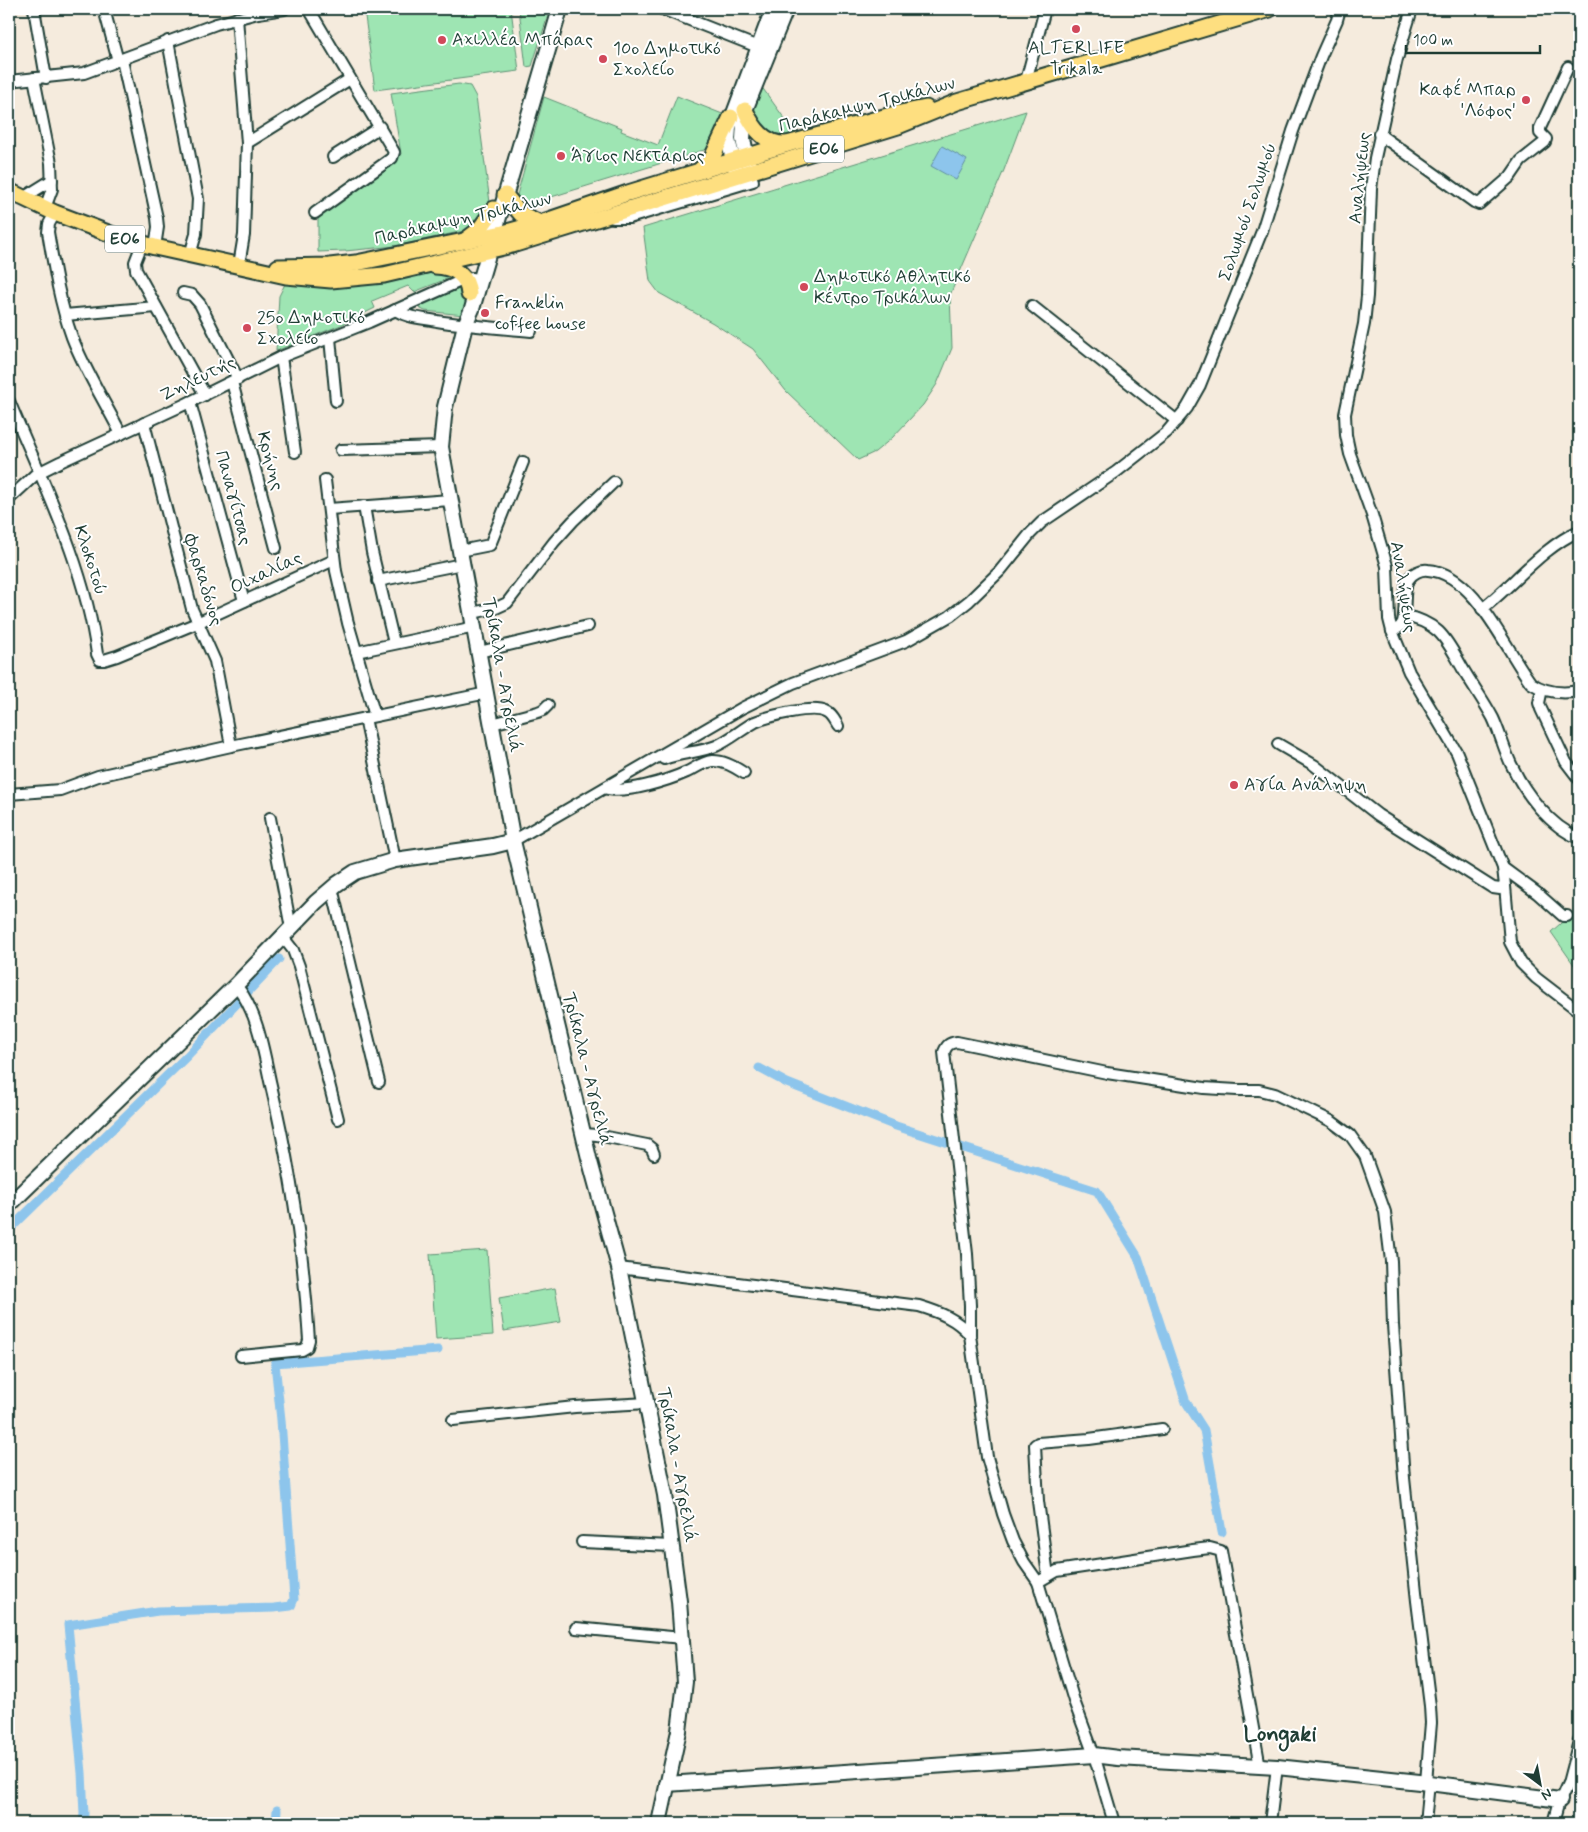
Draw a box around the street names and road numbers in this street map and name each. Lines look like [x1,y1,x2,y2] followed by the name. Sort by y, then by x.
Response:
[776,71,958,139] street label: Παράκαμψη Τρικάλων
[1343,131,1377,225] street label: Αναλήψεως
[804,136,844,162] road number: ΕΟ6
[1213,140,1283,284] street label: Σολωμού Σολωμού
[372,187,554,251] street label: Παράκαμψη Τρικάλων
[105,225,145,252] road number: ΕΟ6
[156,350,240,408] street label: Ζηλευτής
[251,429,289,493] street label: Κρήνης
[209,448,257,548] street label: Παναγίτσας
[67,522,113,598] street label: Κλοκοτού
[177,530,228,629] street label: Φαρκαδόνος
[1384,540,1422,634] street label: Αναλήψεως
[226,546,306,600] street label: Οιχαλίας
[477,596,527,754] street label: Τρίκαλα - Αγρελιά
[556,990,618,1148] street label: Τρίκαλα - Αγρελιά
[652,1386,702,1544] street label: Τρίκαλα - Αγρελιά

